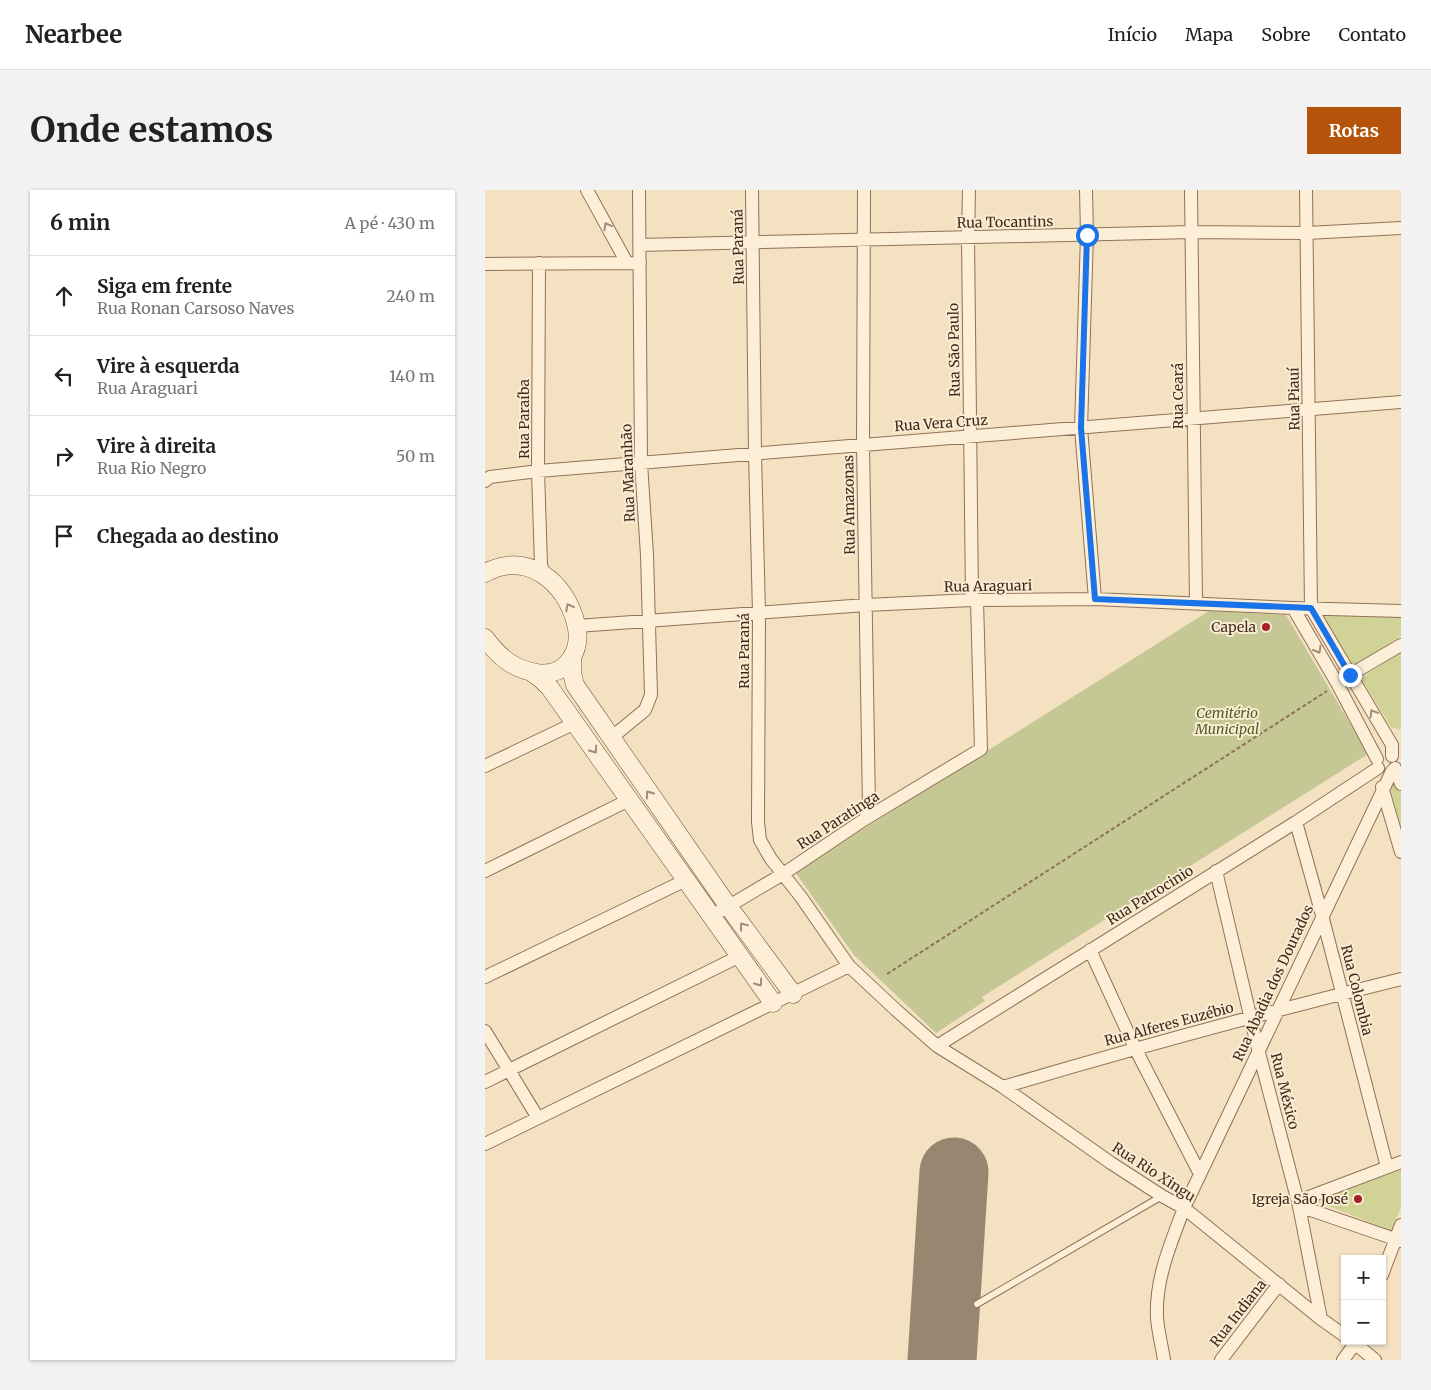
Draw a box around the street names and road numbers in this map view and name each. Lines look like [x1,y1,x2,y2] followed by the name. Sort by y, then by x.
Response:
[728,208,748,285] street label: Rua Paraná
[956,212,1054,232] street label: Rua Tocantins
[944,303,964,397] street label: Rua São Paulo
[1169,362,1187,429] street label: Rua Ceará
[1284,367,1304,431] street label: Rua Piauí
[515,379,533,459] street label: Rua Paraíba
[894,411,989,435] street label: Rua Vera Cruz
[617,424,639,522] street label: Rua Maranhão
[839,455,859,555] street label: Rua Amazonas
[944,576,1033,596] street label: Rua Araguari
[735,613,753,689] street label: Rua Paraná
[794,787,883,853] street label: Rua Paratinga
[1103,861,1197,929] street label: Rua Patrocinio
[1229,902,1317,1064] street label: Rua Abadia dos Dourados
[1337,943,1377,1038] street label: Rua Colombia
[1102,998,1236,1050] street label: Rua Alferes Euzébio
[1267,1051,1303,1131] street label: Rua México
[1109,1138,1199,1206] street label: Rua Rio Xingu
[1206,1275,1270,1350] street label: Rua Indiana

